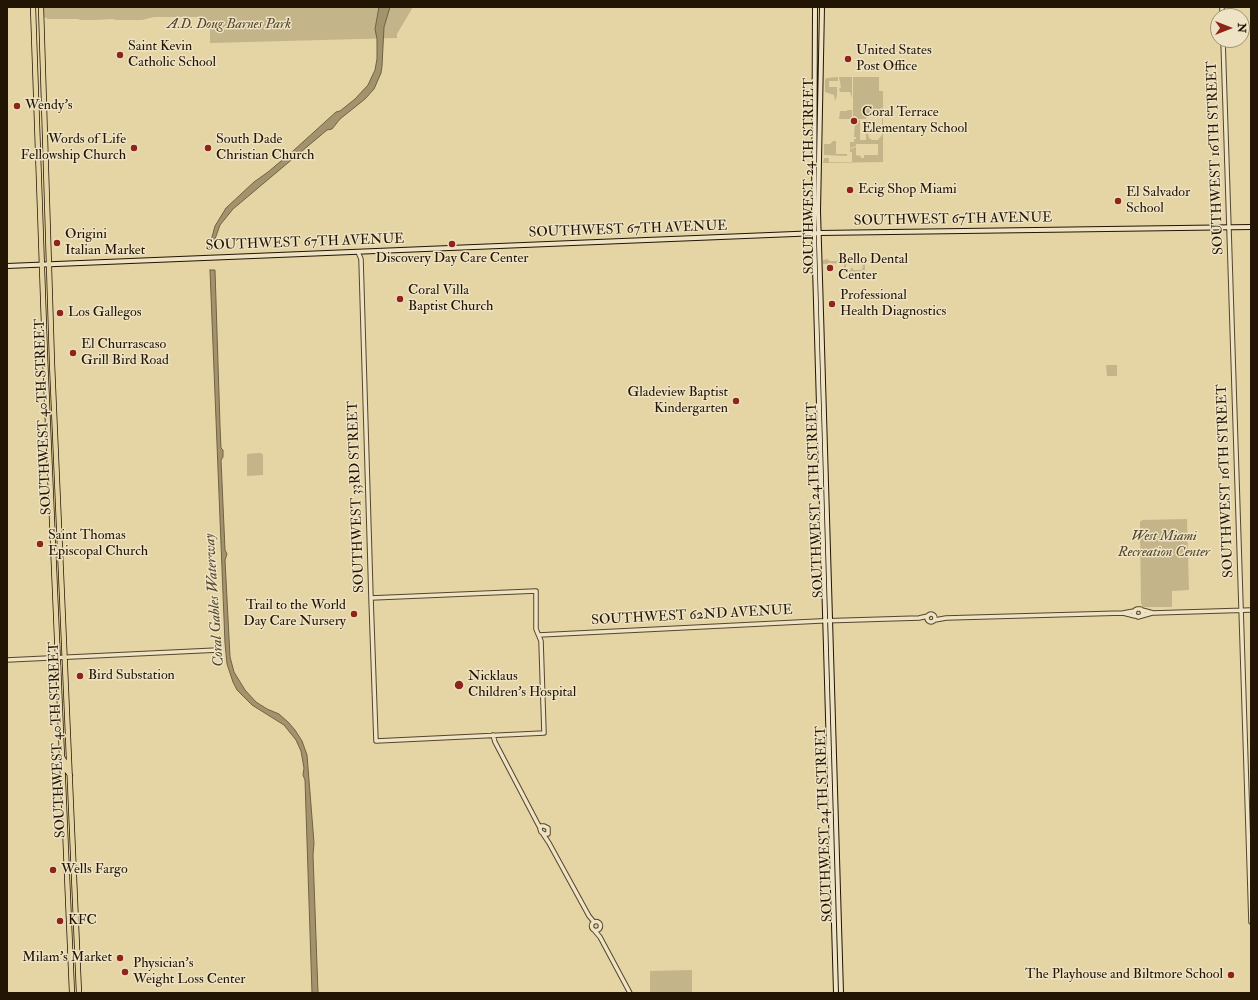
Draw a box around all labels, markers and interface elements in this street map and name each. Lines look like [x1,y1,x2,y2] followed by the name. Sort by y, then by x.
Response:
[1210,8,1250,48] north arrow
[167,17,291,33] park label: A.D. Doug Barnes Park
[1235,23,1248,33] text: N
[128,39,216,72] place label: Saint Kevin Catholic School
[856,43,932,76] place label: United States Post Office
[115,50,125,60] marker: Saint Kevin Catholic School
[843,54,853,64] marker: United States Post Office
[1204,61,1228,255] street label: SOUTHWEST 16TH STREET
[802,78,818,274] street label: SOUTHWEST 24TH STREET
[25,98,73,114] place label: Wendy's
[12,101,22,111] marker: Wendy's
[862,105,968,138] place label: Coral Terrace Elementary School
[849,116,859,126] marker: Coral Terrace Elementary School
[21,132,126,164] place label: Words of Life Fellowship Church
[216,132,314,164] place label: South Dade Christian Church
[129,143,139,153] marker: Words of Life Fellowship Church
[203,143,213,153] marker: South Dade Christian Church
[858,182,957,198] place label: Ecig Shop Miami
[845,185,855,195] marker: Ecig Shop Miami
[1126,185,1190,218] place label: El Salvador School
[1113,196,1123,206] marker: El Salvador School
[853,210,1053,230] street label: SOUTHWEST 67TH AVENUE
[528,218,728,242] street label: SOUTHWEST 67TH AVENUE
[65,227,145,260] place label: Origini Italian Market
[205,231,405,255] street label: SOUTHWEST 67TH AVENUE
[52,238,62,248] marker: Origini Italian Market
[447,239,457,249] marker: Discovery Day Care Center
[375,251,529,267] place label: Discovery Day Care Center
[838,252,908,284] place label: Bello Dental Center
[825,263,835,273] marker: Bello Dental Center
[408,283,493,316] place label: Coral Villa Baptist Church
[840,288,946,320] place label: Professional Health Diagnostics
[395,294,405,304] marker: Coral Villa Baptist Church
[827,299,837,309] marker: Professional Health Diagnostics
[68,305,142,321] place label: Los Gallegos
[55,308,65,318] marker: Los Gallegos
[32,319,56,515] street label: SOUTHWEST 40TH STREET
[81,337,169,370] place label: El Churrascaso Grill Bird Road
[68,348,78,358] marker: El Churrascaso Grill Bird Road
[1214,384,1238,578] street label: SOUTHWEST 16TH STREET
[627,385,728,418] place label: Gladeview Baptist Kindergarten
[731,396,741,406] marker: Gladeview Baptist Kindergarten
[345,401,369,593] street label: SOUTHWEST 33RD STREET
[804,402,828,598] street label: SOUTHWEST 24TH STREET
[48,528,148,560] place label: Saint Thomas Episcopal Church
[1118,529,1210,562] park label: West Miami Recreation Center
[201,533,229,667] water label: Coral Gables Waterway
[35,539,45,549] marker: Saint Thomas Episcopal Church
[243,598,346,630] place label: Trail to the World Day Care Nursery
[591,602,793,630] street label: SOUTHWEST 62ND AVENUE
[349,609,359,619] marker: Trail to the World Day Care Nursery
[46,642,70,838] street label: SOUTHWEST 40TH STREET
[88,668,175,684] place label: Bird Substation
[468,669,576,702] place label: Nicklaus Children's Hospital
[75,671,85,681] marker: Bird Substation
[453,679,465,691] marker: Nicklaus Children's Hospital
[813,726,837,922] street label: SOUTHWEST 24TH STREET
[61,862,128,878] place label: Wells Fargo
[48,865,58,875] marker: Wells Fargo
[68,913,97,929] place label: KFC
[55,916,65,926] marker: KFC
[22,950,112,966] place label: Milam's Market
[115,953,125,963] marker: Milam's Market
[133,956,246,988] place label: Physician's Weight Loss Center
[120,967,130,977] marker: Physician's Weight Loss Center
[1025,967,1223,983] place label: The Playhouse and Biltmore School
[1226,970,1236,980] marker: The Playhouse and Biltmore School

